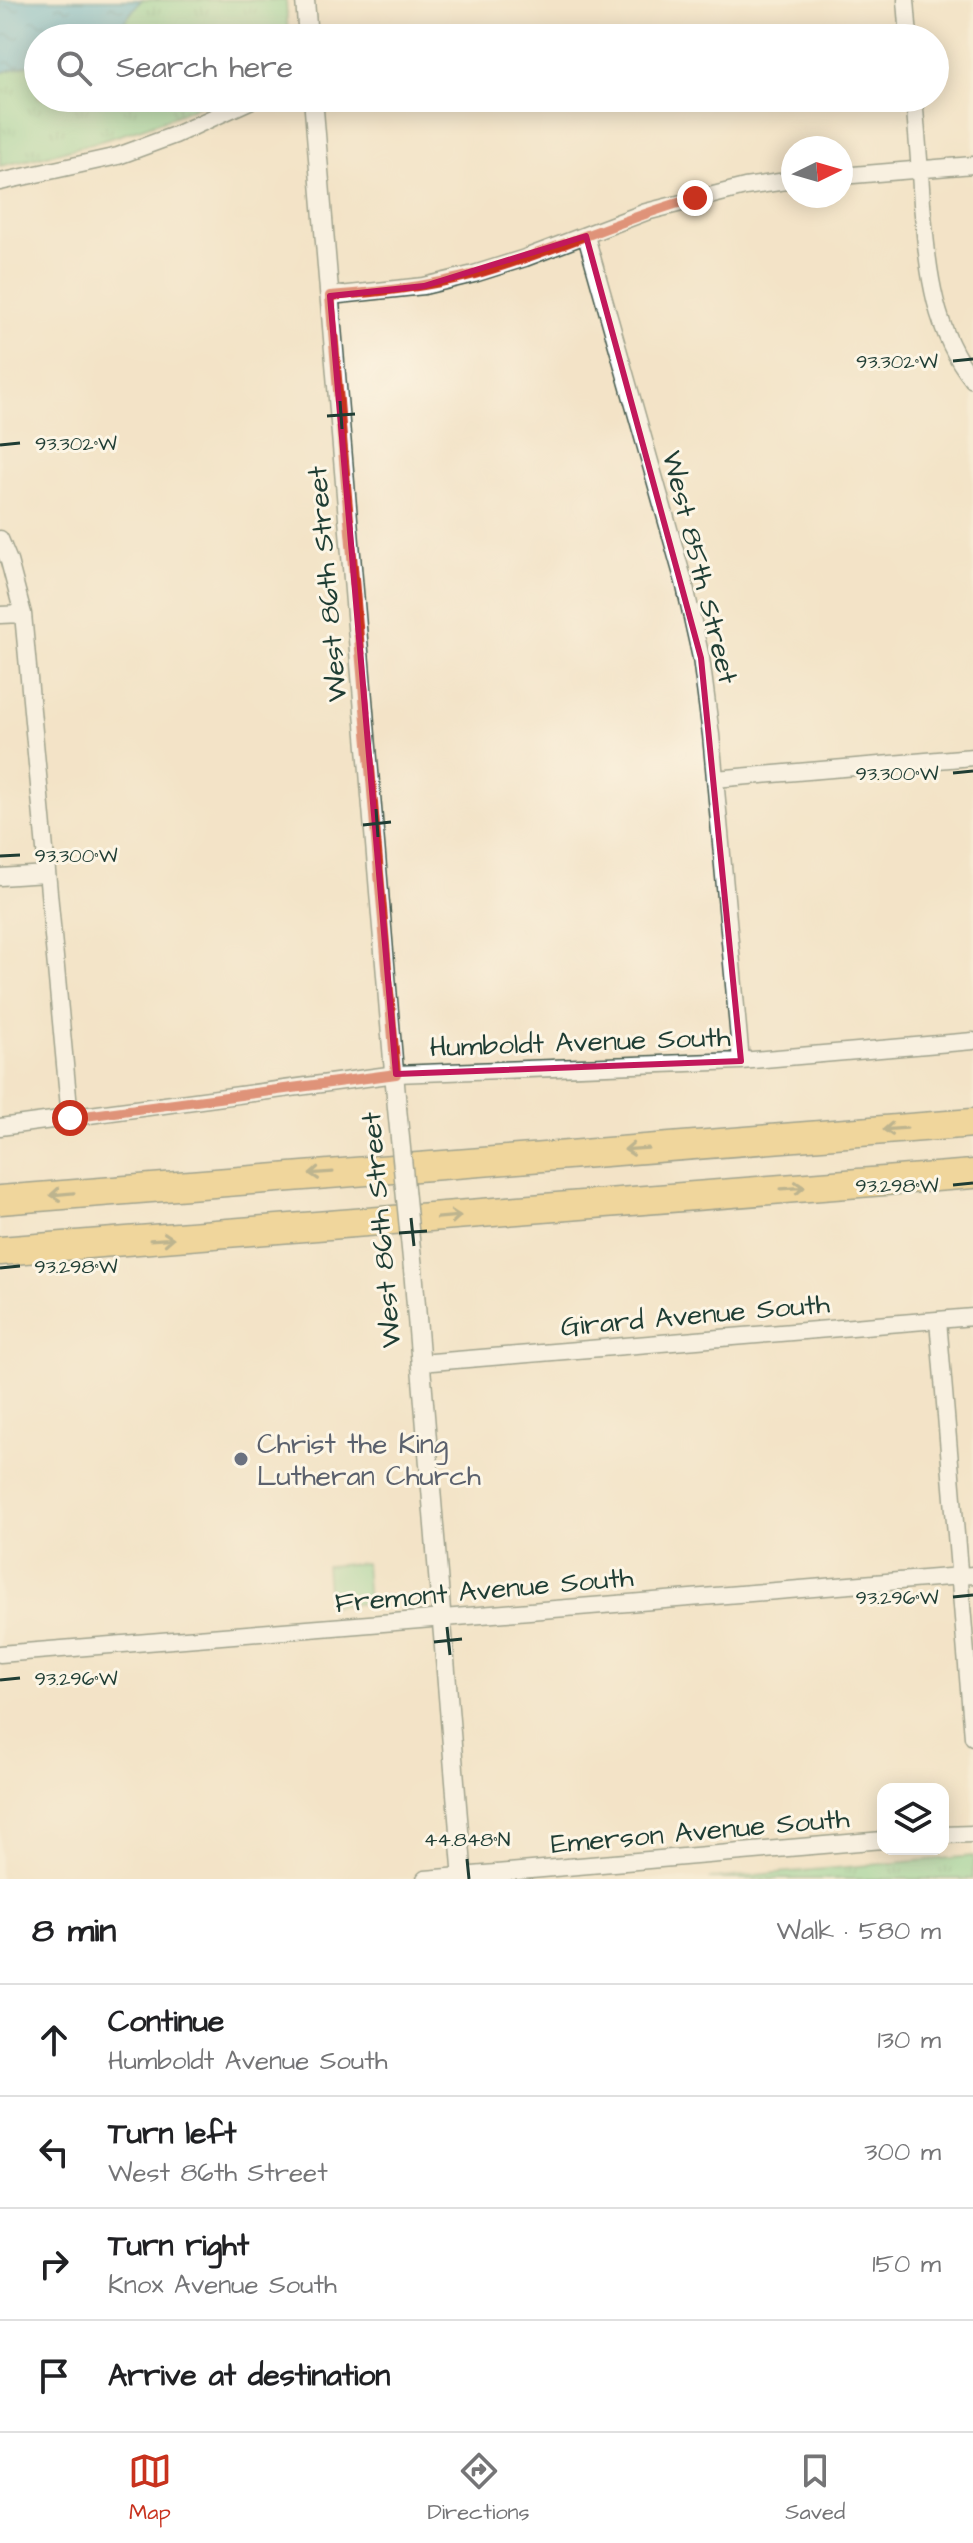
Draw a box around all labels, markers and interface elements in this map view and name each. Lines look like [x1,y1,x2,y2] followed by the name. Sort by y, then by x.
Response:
[24,24,949,112] search box
[52,46,96,90] icon: search
[116,47,293,89] text: Search here
[781,136,853,208] north arrow
[677,180,713,216] route end
[856,348,938,376] text: 93.302°W
[35,430,117,458] text: 93.302°W
[652,447,748,689] street label: West 85th Street
[298,464,357,703] street label: West 86th Street
[856,760,939,788] text: 93.300°W
[35,842,118,870] text: 93.300°W
[429,1018,731,1067] street label: Humboldt Avenue South
[52,1100,88,1136] route start
[352,1110,411,1349] street label: West 86th Street
[882,1122,909,1137] one-way arrow
[623,1142,650,1157] one-way arrow
[308,1166,335,1181] one-way arrow
[855,1172,939,1200] text: 93.298°W
[779,1180,806,1195] one-way arrow
[49,1187,76,1202] one-way arrow
[435,1209,462,1224] one-way arrow
[148,1231,175,1246] one-way arrow
[34,1253,118,1281] text: 93.298°W
[559,1284,831,1347] street label: Girard Avenue South
[257,1425,481,1496] place label: Christ the King Lutheran Church
[232,1450,250,1468] marker: Christ the King Lutheran Church
[333,1558,635,1623] street label: Fremont Avenue South
[856,1584,939,1612] text: 93.296°W
[35,1665,118,1693] text: 93.296°W
[877,1783,949,1855] map controls
[877,1783,949,1855] button: layers
[549,1799,851,1864] street label: Emerson Avenue South
[424,1826,510,1854] text: 44.848°N
[32,1907,116,1955] text: 8 min
[776,1913,941,1949] text: Walk · 580 m
[108,2001,224,2043] text: Continue
[32,2018,76,2062] icon: ahead
[877,2022,941,2058] text: 130 m
[108,2043,388,2079] text: Humboldt Avenue South
[108,2113,236,2155] text: Turn left
[32,2130,76,2174] icon: left
[864,2134,941,2170] text: 300 m
[108,2155,328,2191] text: West 86th Street
[108,2225,249,2267] text: Turn right
[32,2242,76,2286] icon: right
[872,2246,941,2282] text: 150 m
[108,2267,337,2303] text: Knox Avenue South
[32,2354,76,2398] icon: arrive
[108,2355,390,2397] text: Arrive at destination
[128,2449,172,2528] tab: Map
[427,2449,530,2528] tab: Directions
[785,2449,845,2528] tab: Saved

